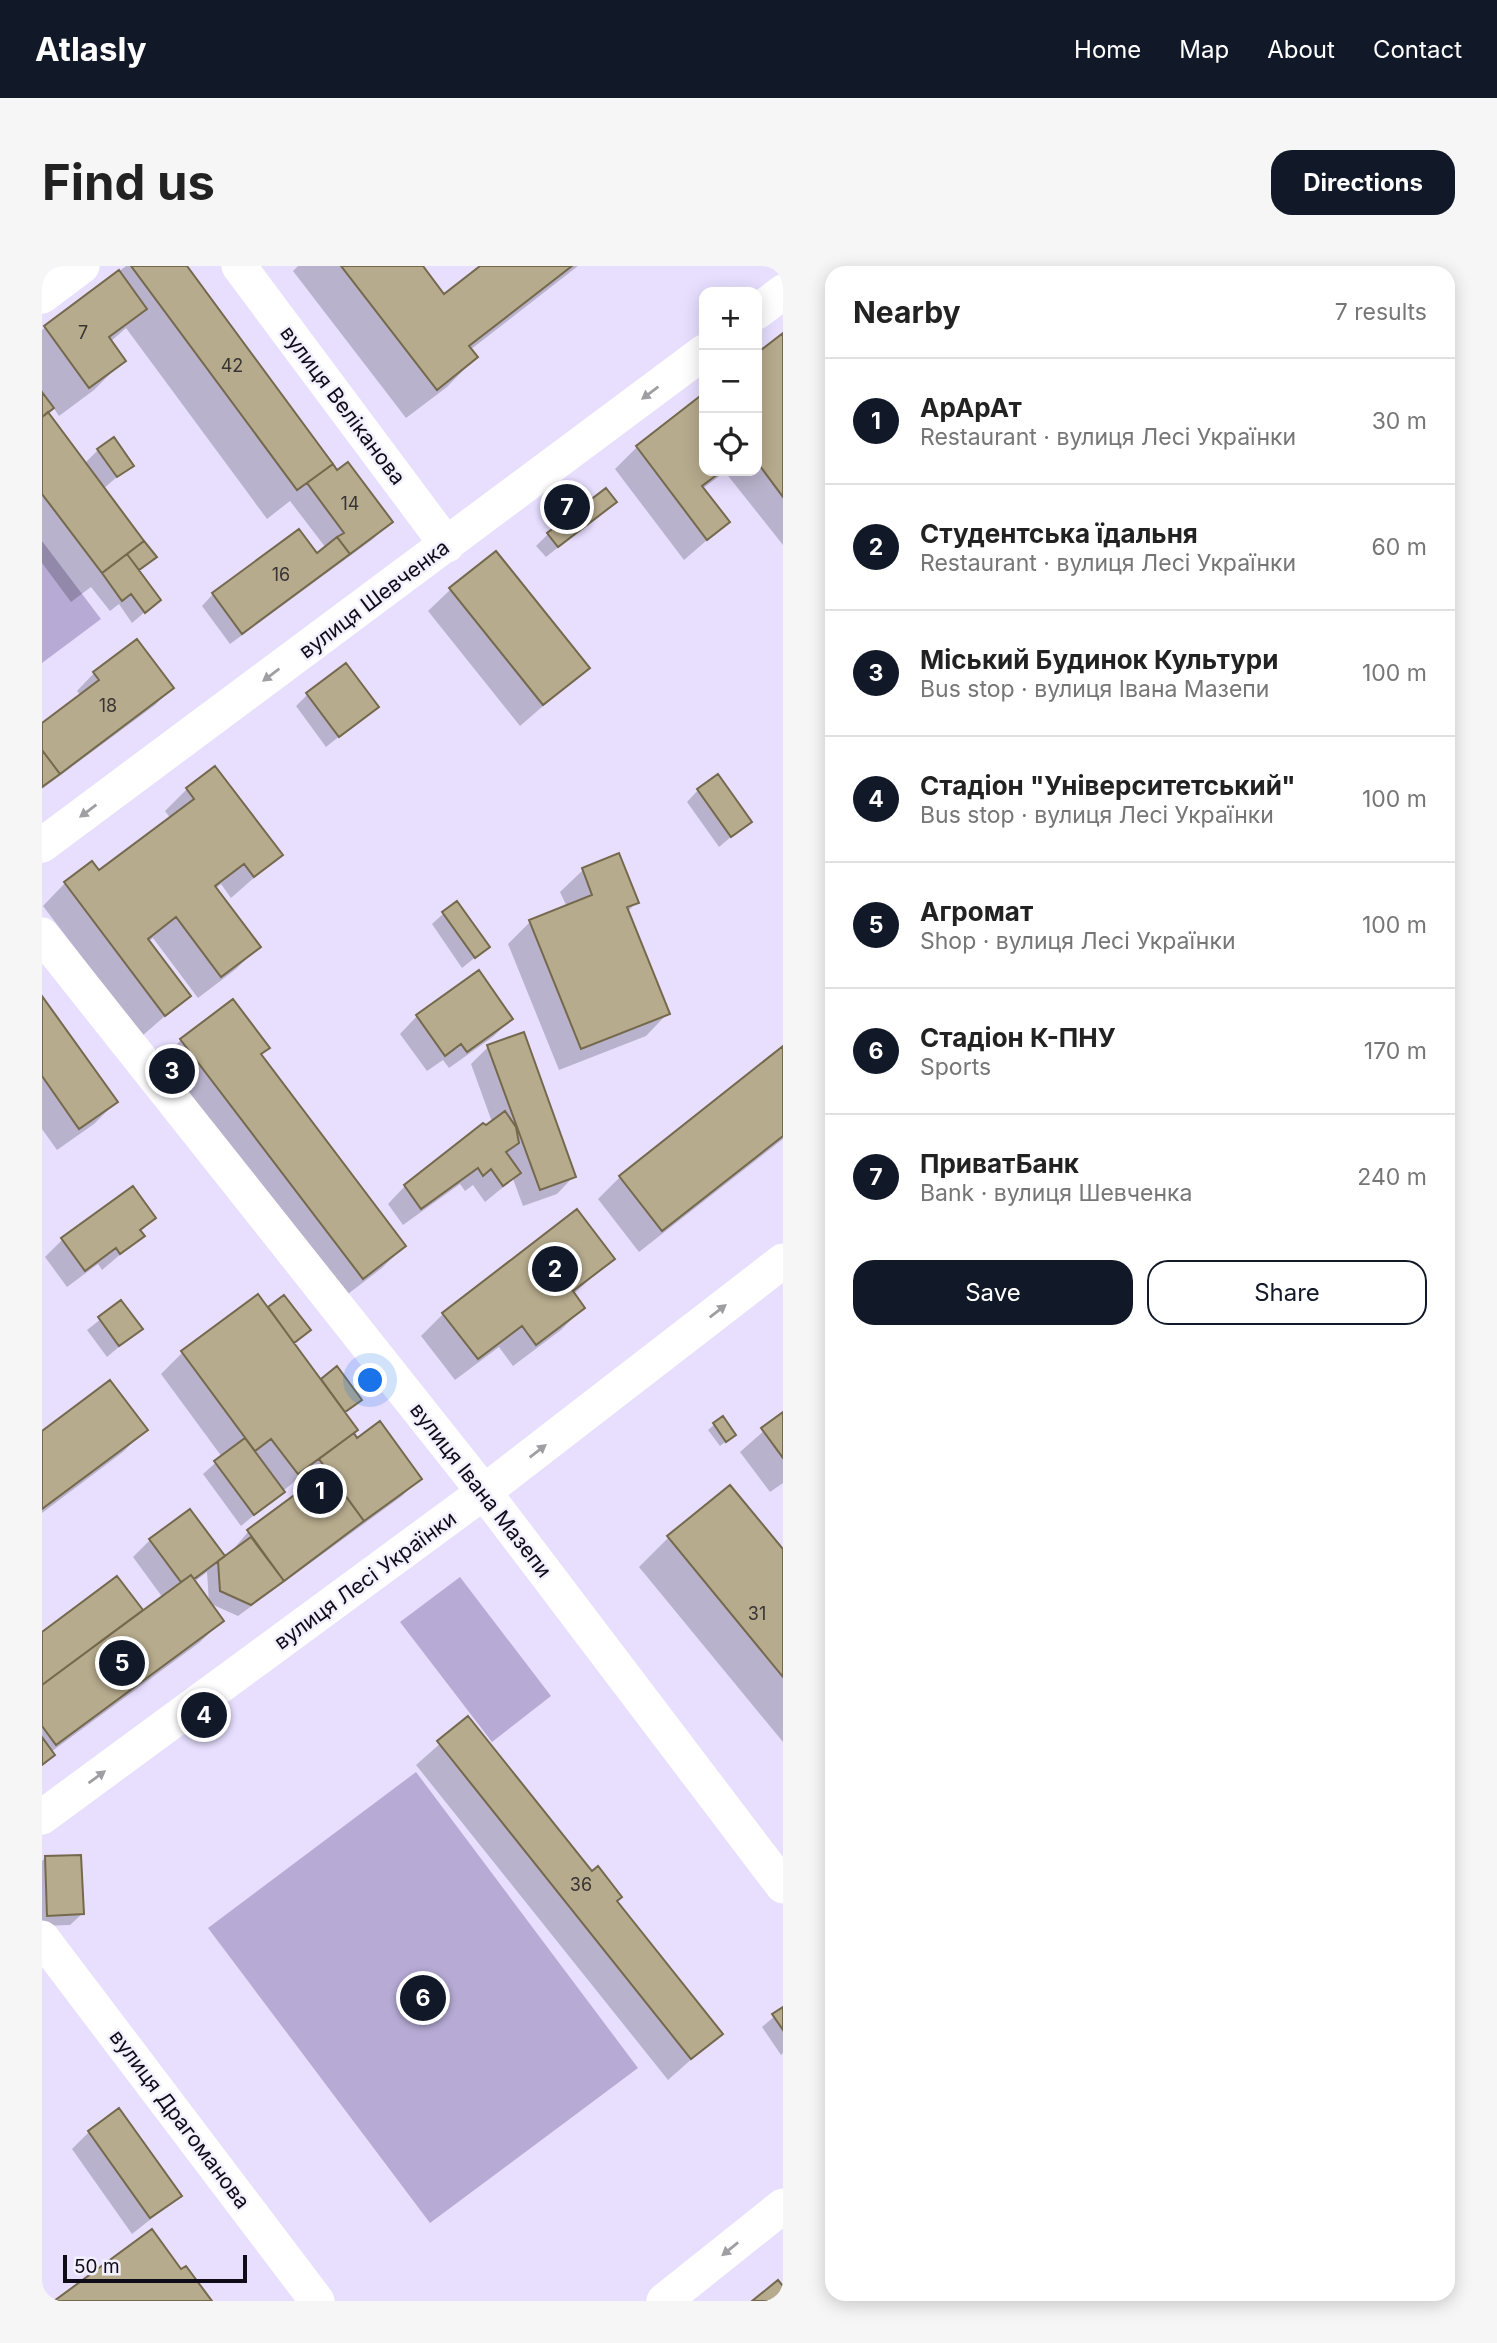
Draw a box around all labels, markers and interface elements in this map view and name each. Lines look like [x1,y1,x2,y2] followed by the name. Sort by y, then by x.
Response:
[35,29,147,69] text: Atlasly
[1074,35,1141,64] text: Home
[1179,35,1229,64] text: Map
[1267,35,1335,64] text: About
[1373,35,1462,64] text: Contact
[1271,150,1455,215] button: Directions
[42,153,215,212] text: Find us
[699,287,762,476] map controls
[699,287,762,350] button: +
[853,294,961,330] text: Nearby
[1335,298,1427,326] text: 7 results
[275,321,411,489] street label: вулиця Веліканова
[78,322,88,343] house number: 7
[699,350,762,413] button: −
[221,355,243,376] house number: 42
[641,385,659,400] one-way arrow
[920,392,1022,423] text: АрАрАт
[871,407,881,435] text: 1
[1372,407,1427,435] text: 30 m
[699,413,762,476] button: locate
[920,423,1296,451] text: Restaurant · вулиця Лесі Українки
[544,481,590,533] pin: 7
[341,493,359,514] house number: 14
[920,518,1198,549] text: Студентська їдальня
[869,533,883,561] text: 2
[1372,533,1427,561] text: 60 m
[294,534,454,664] street label: вулиця Шевченка
[920,549,1296,577] text: Restaurant · вулиця Лесі Українки
[272,564,290,585] house number: 16
[920,644,1278,675] text: Міський Будинок Культури
[869,659,883,687] text: 3
[1362,659,1427,687] text: 100 m
[262,668,280,682] one-way arrow
[920,675,1269,703] text: Bus stop · вулиця Івана Мазепи
[99,695,117,716] house number: 18
[920,770,1296,801] text: Стадіон "Університетський"
[868,785,884,813] text: 4
[1362,785,1427,813] text: 100 m
[920,801,1274,829] text: Bus stop · вулиця Лесі Українки
[79,803,97,817] one-way arrow
[920,896,1033,927] text: Агромат
[869,911,883,939] text: 5
[1362,911,1427,939] text: 100 m
[920,927,1236,955] text: Shop · вулиця Лесі Українки
[920,1022,1116,1053] text: Стадіон К-ПНУ
[869,1037,883,1065] text: 6
[1364,1037,1427,1065] text: 170 m
[149,1045,195,1097] pin: 3
[920,1053,991,1081] text: Sports
[920,1148,1079,1179] text: ПриватБанк
[869,1163,883,1191] text: 7
[1357,1163,1427,1191] text: 240 m
[920,1179,1193,1207] text: Bank · вулиця Шевченка
[532,1243,578,1295] pin: 2
[853,1260,1133,1325] button: Save
[1147,1260,1427,1325] button: Share
[709,1305,727,1319] one-way arrow
[353,1363,387,1397] your location
[405,1398,557,1582] street label: вулиця Івана Мазепи
[529,1443,547,1458] one-way arrow
[297,1465,343,1517] pin: 1
[269,1506,461,1654] street label: вулиця Лесі Українки
[748,1603,766,1624] house number: 31
[99,1637,145,1689] pin: 5
[181,1689,227,1741] pin: 4
[88,1770,106,1784] one-way arrow
[570,1874,592,1895] house number: 36
[400,1972,446,2024] pin: 6
[105,2025,255,2213] street label: вулиця Драгоманова
[721,2241,738,2256] one-way arrow
[63,2252,247,2284] scale bar
[74,2255,120,2278] text: 50 m

